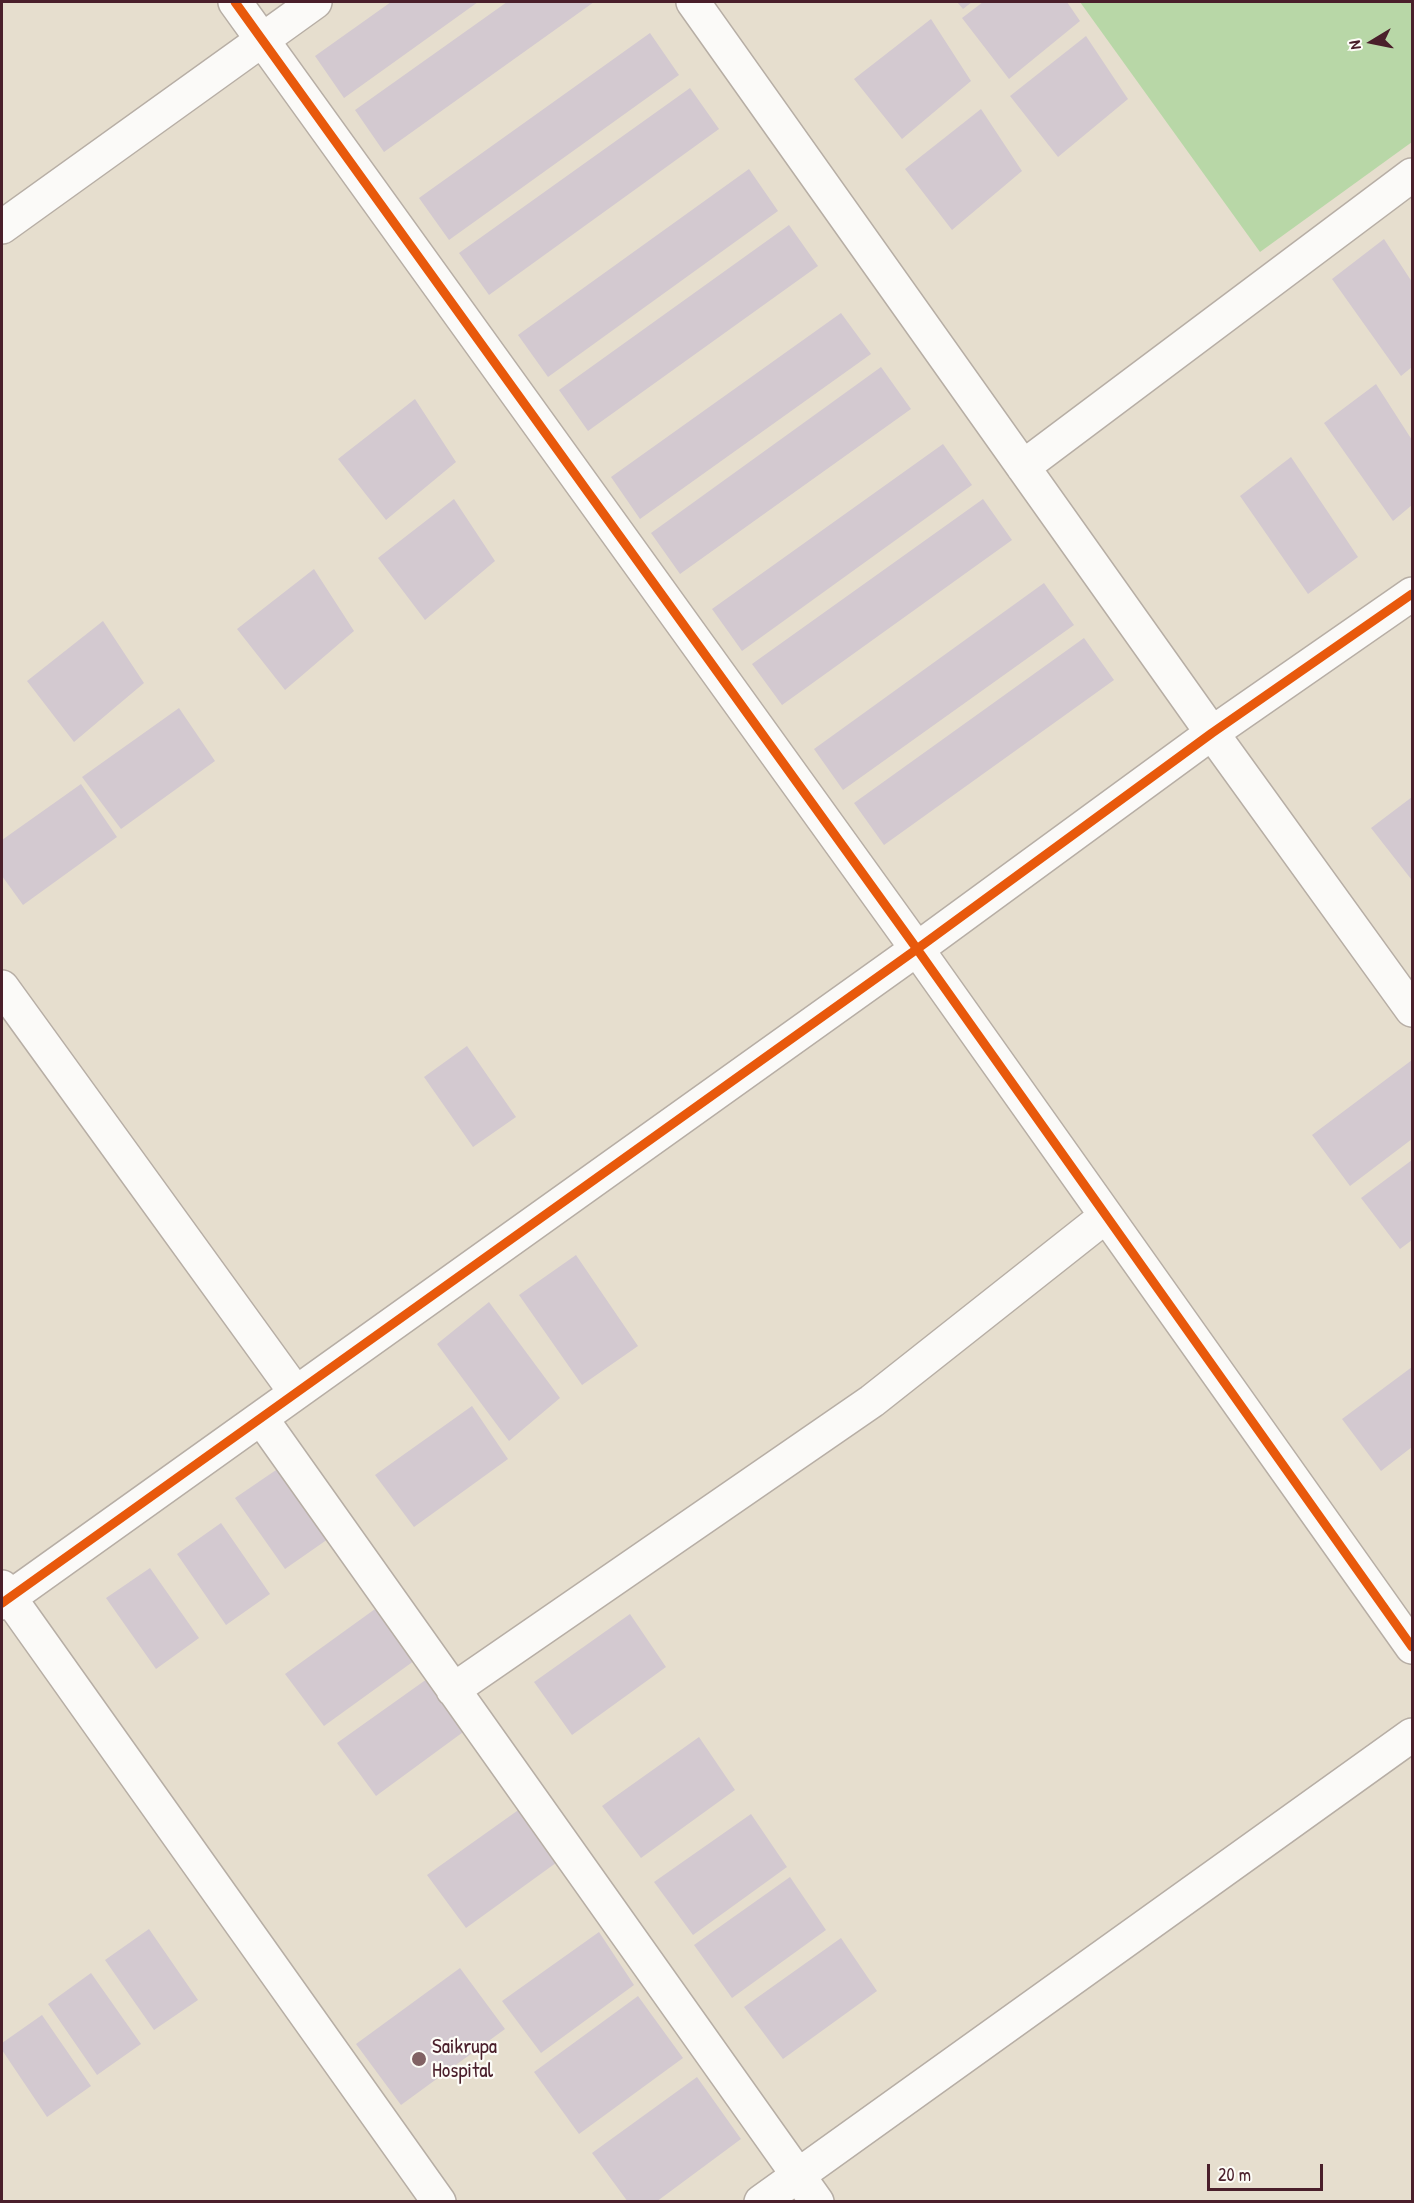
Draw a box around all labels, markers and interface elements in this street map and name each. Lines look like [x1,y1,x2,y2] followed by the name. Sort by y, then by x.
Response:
[1342,12,1402,72] north arrow
[1343,39,1366,51] text: N
[432,2034,497,2084] place label: Saikrupa Hospital
[410,2050,428,2068] marker: Saikrupa Hospital
[1210,2152,1326,2190] scale bar
[1218,2162,1251,2187] text: 20 m

